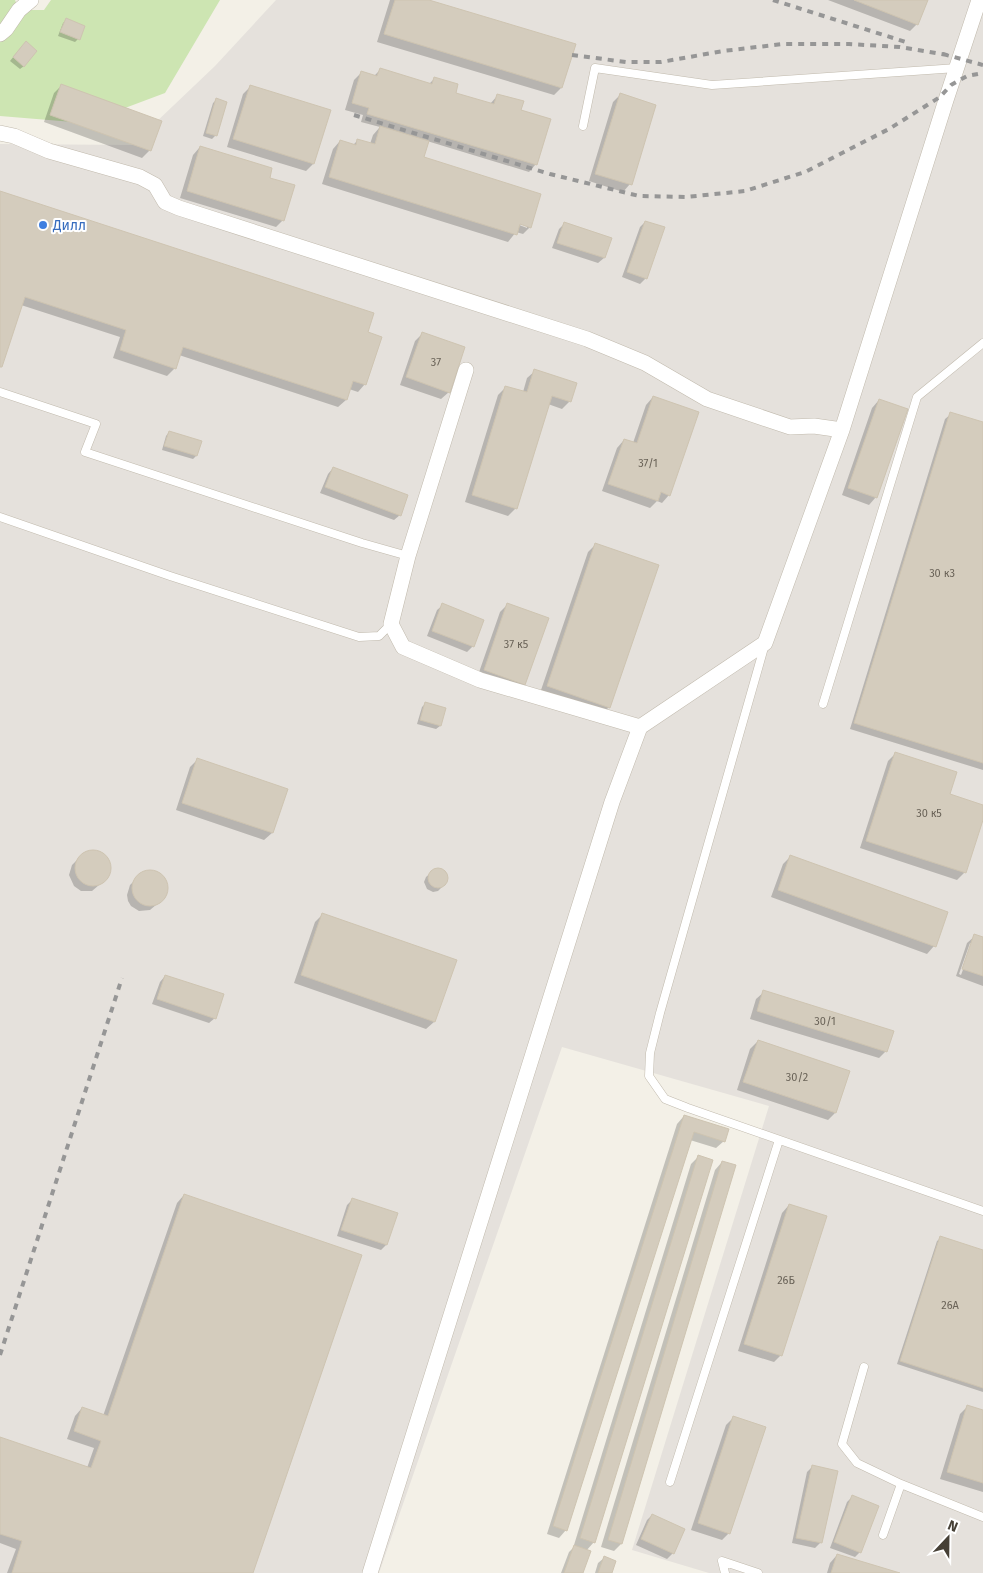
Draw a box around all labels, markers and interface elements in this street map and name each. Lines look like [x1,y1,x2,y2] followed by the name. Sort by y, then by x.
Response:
[52,217,86,234] place label: Дилл
[37,219,49,231] marker: Дилл
[431,356,441,369] house number: 37
[638,457,658,470] house number: 37/1
[929,567,955,580] house number: 30 к3
[504,638,529,651] house number: 37 к5
[916,807,942,820] house number: 30 к5
[814,1015,836,1028] house number: 30/1
[786,1071,808,1084] house number: 30/2
[777,1274,795,1287] house number: 26Б
[941,1299,959,1312] house number: 26А
[923,1513,973,1563] north arrow
[945,1517,960,1536] text: N

